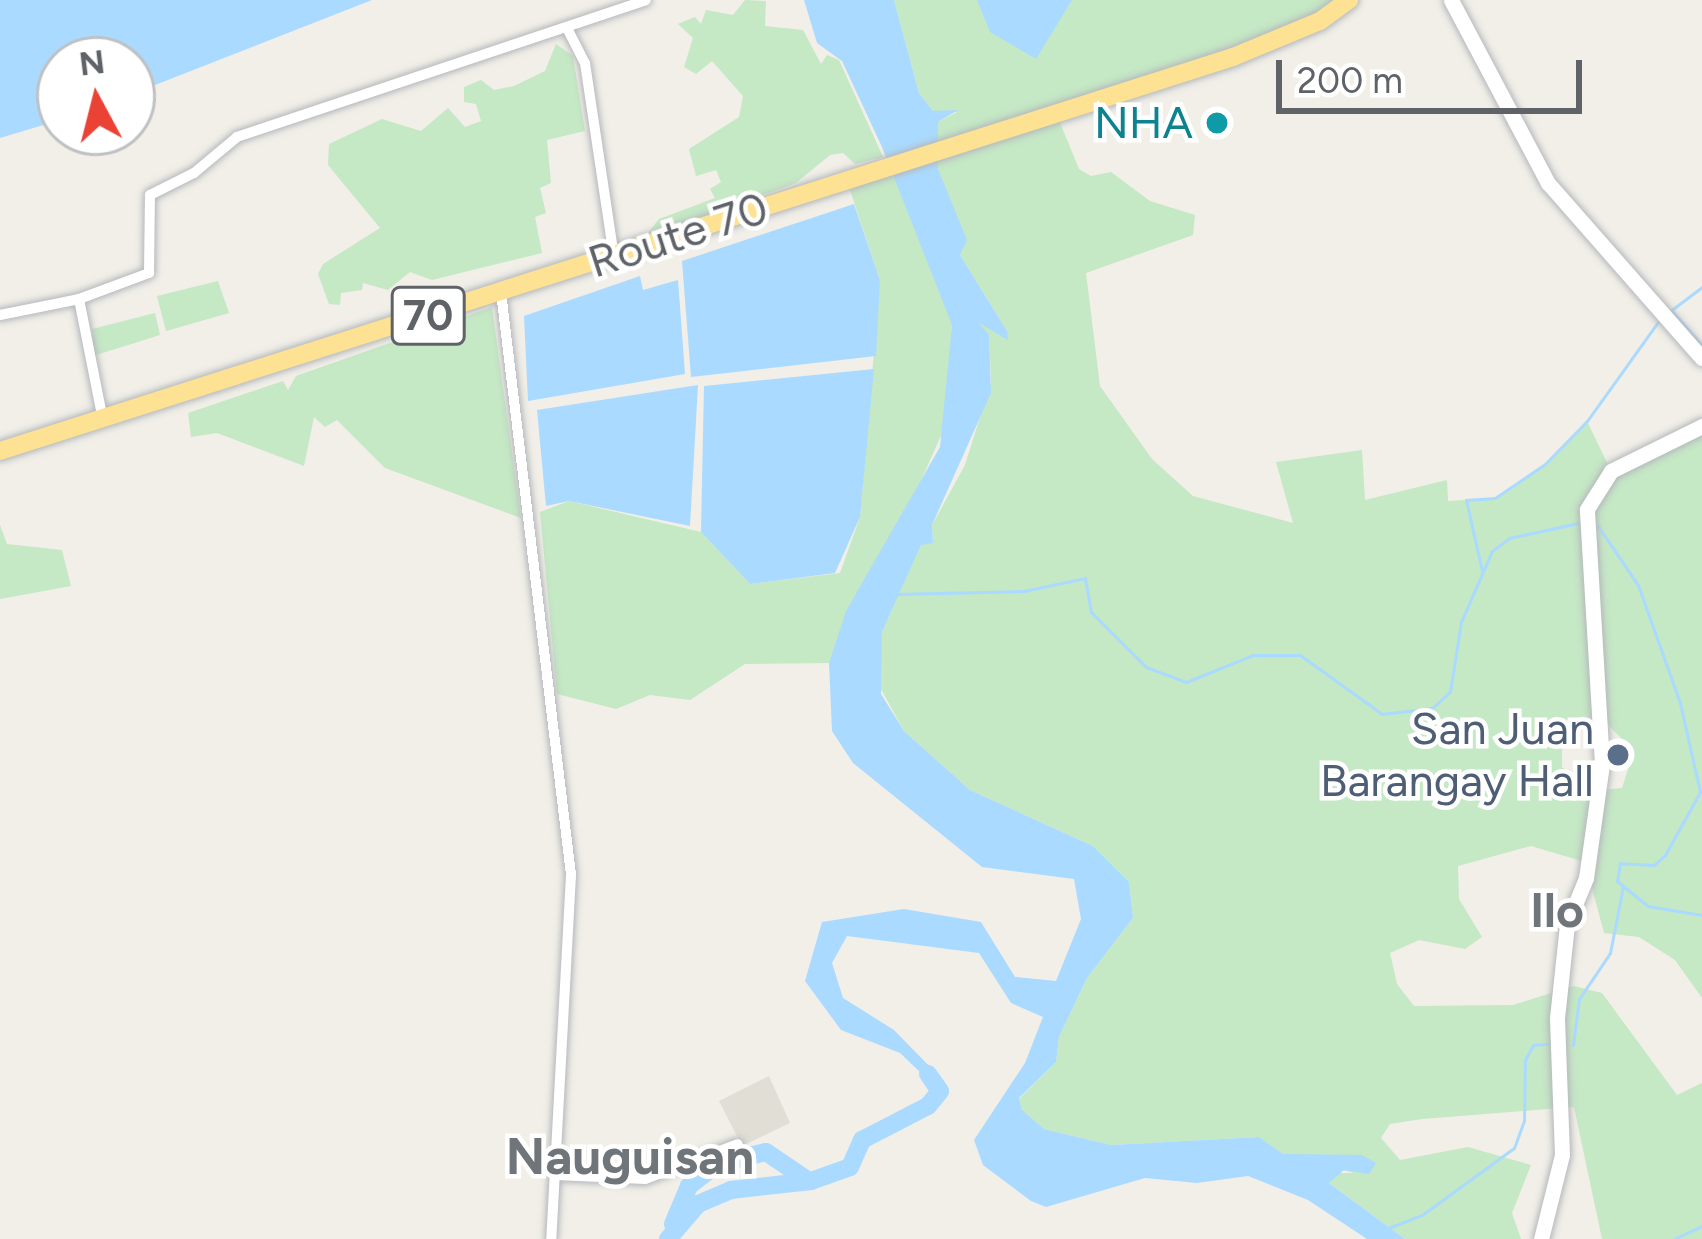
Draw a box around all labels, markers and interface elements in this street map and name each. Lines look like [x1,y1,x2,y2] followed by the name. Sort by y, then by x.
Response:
[36,36,156,156] north arrow
[1282,36,1588,110] scale bar
[77,42,107,84] text: N
[1297,59,1403,102] text: 200 m
[1094,96,1193,150] place label: NHA
[1204,110,1230,136] marker: NHA
[582,181,774,289] street label: Route 70
[389,280,467,352] road number: 70
[1320,702,1594,808] place label: San Juan Barangay Hall
[1605,742,1631,768] marker: San Juan Barangay Hall
[1530,882,1584,940] district label: Ilo
[506,1126,754,1188] district label: Nauguisan

